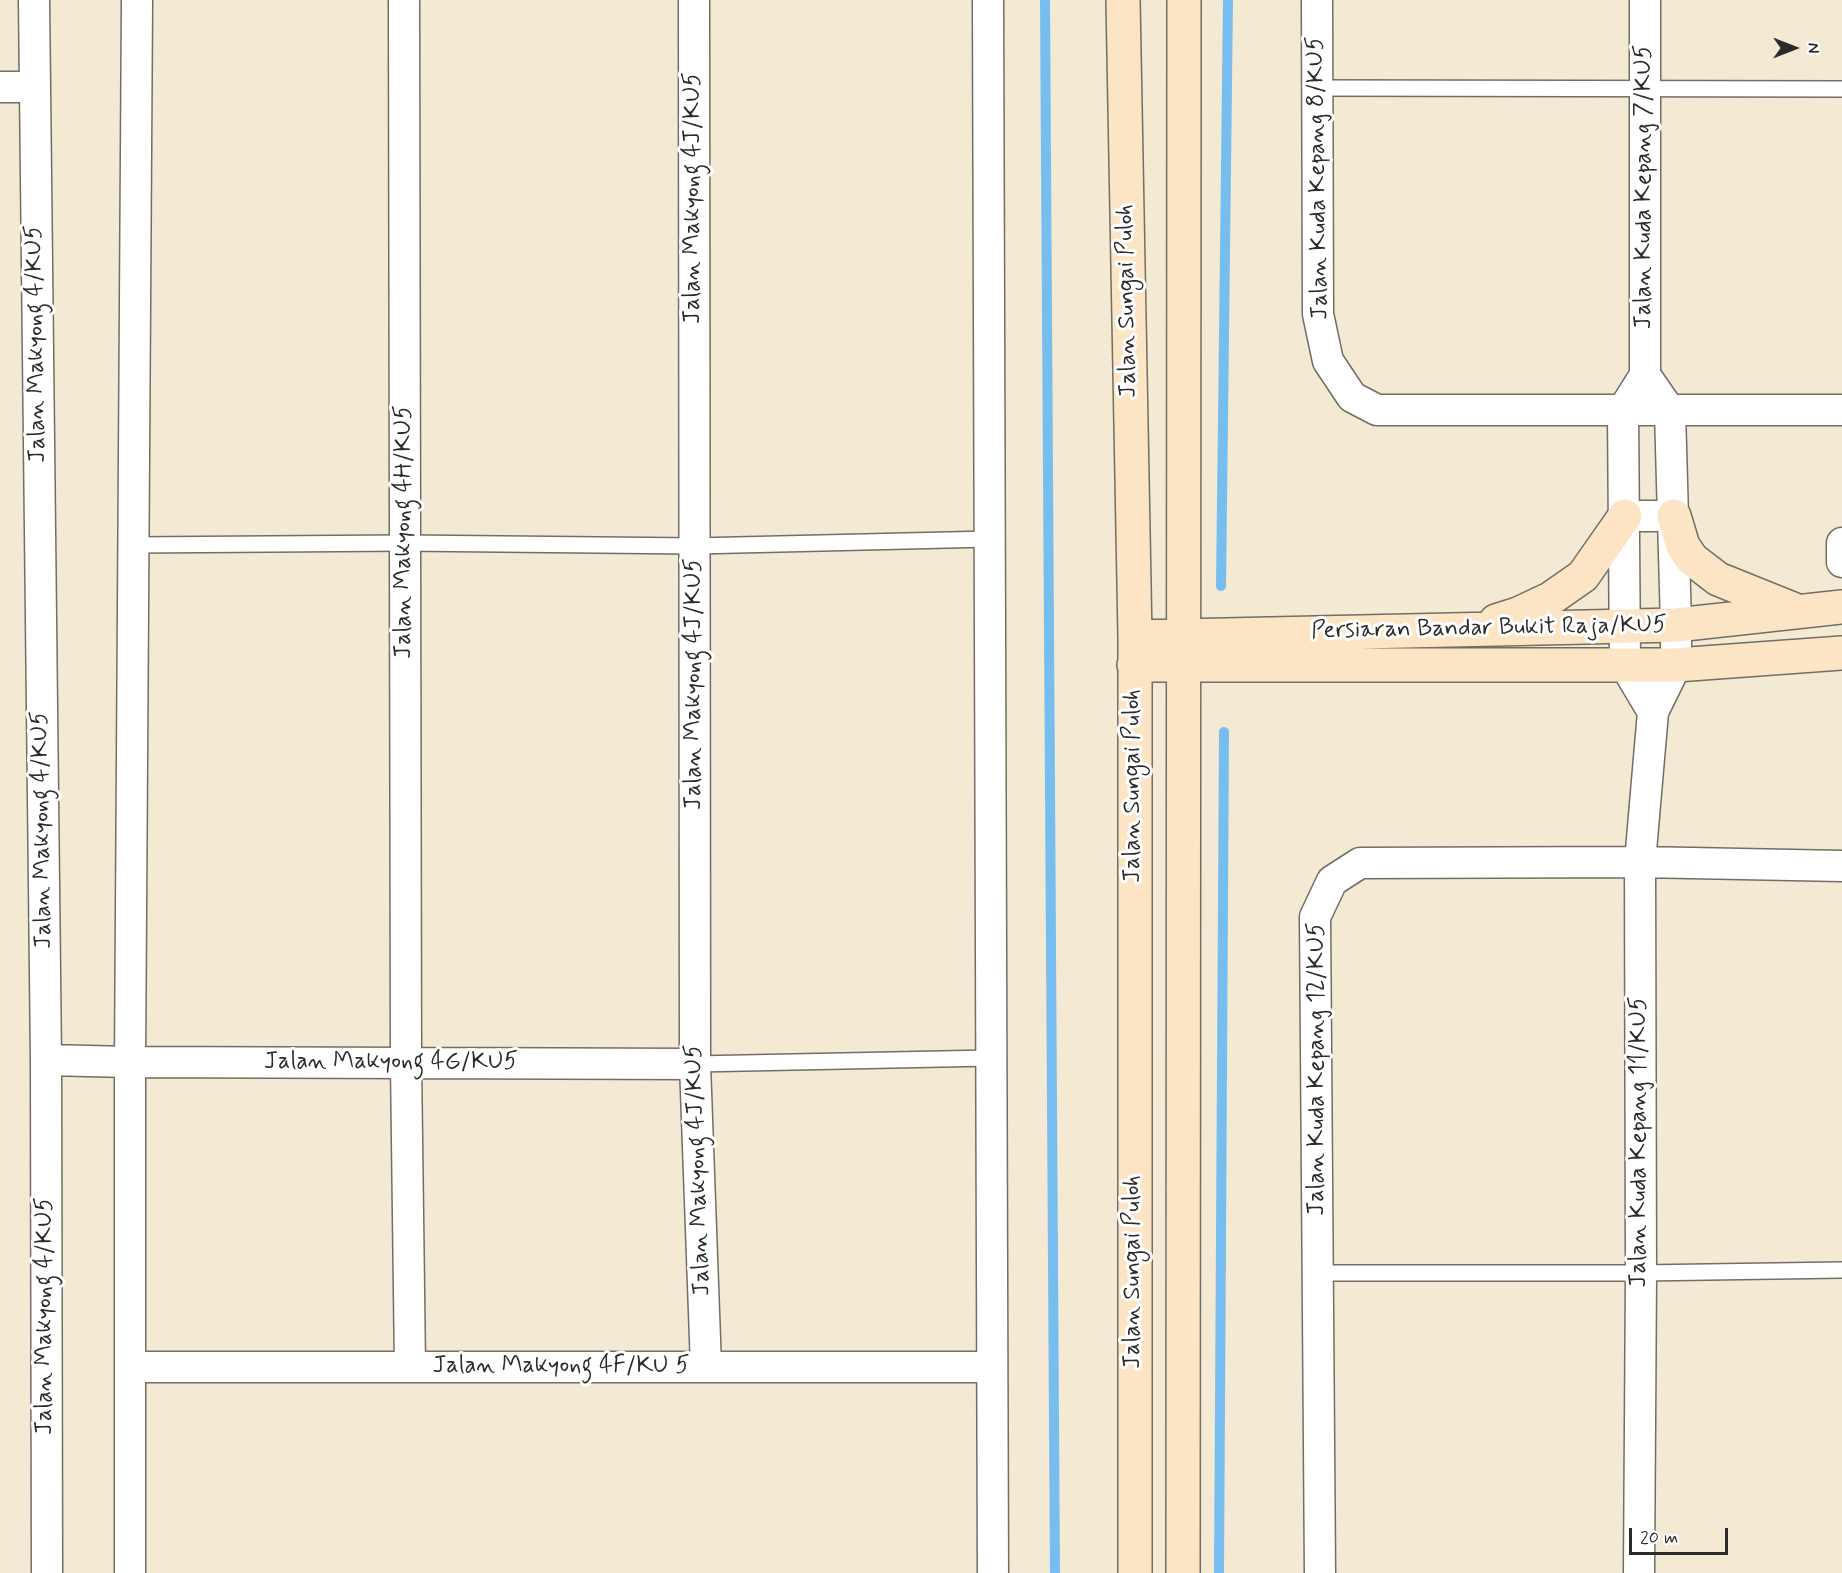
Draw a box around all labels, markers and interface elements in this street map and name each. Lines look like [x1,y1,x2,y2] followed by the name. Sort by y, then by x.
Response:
[1764,18,1824,78] north arrow
[1302,36,1336,320] street label: Jalan Kuda Kepang 8/KU5
[1802,43,1823,53] text: N
[1631,45,1659,329] street label: Jalan Kuda Kepang 7/KU5
[680,72,708,324] street label: Jalan Makyong 4J/KU5
[1112,204,1144,398] street label: Jalan Sungai Puloh
[21,225,53,463] street label: Jalan Makyong 4/KU5
[391,405,419,659] street label: Jalan Makyong 4H/KU5
[681,558,709,810] street label: Jalan Makyong 4J/KU5
[1311,611,1667,647] street label: Persiaran Bandar Bukit Raja/KU5
[1120,689,1148,883] street label: Jalan Sungai Puloh
[27,711,59,949] street label: Jalan Makyong 4/KU5
[1304,922,1332,1216] street label: Jalan Kuda Kepang 12/KU5
[1626,996,1654,1288] street label: Jalan Kuda Kepang 11/KU5
[680,1044,718,1296] street label: Jalan Makyong 4J/KU5
[264,1049,518,1077] street label: Jalan Makyong 4G/KU5
[1120,1175,1148,1369] street label: Jalan Sungai Puloh
[32,1197,60,1435] street label: Jalan Makyong 4/KU5
[432,1353,690,1381] street label: Jalan Makyong 4F/KU 5
[1632,1516,1731,1554] scale bar
[1640,1526,1678,1550] text: 20 m

